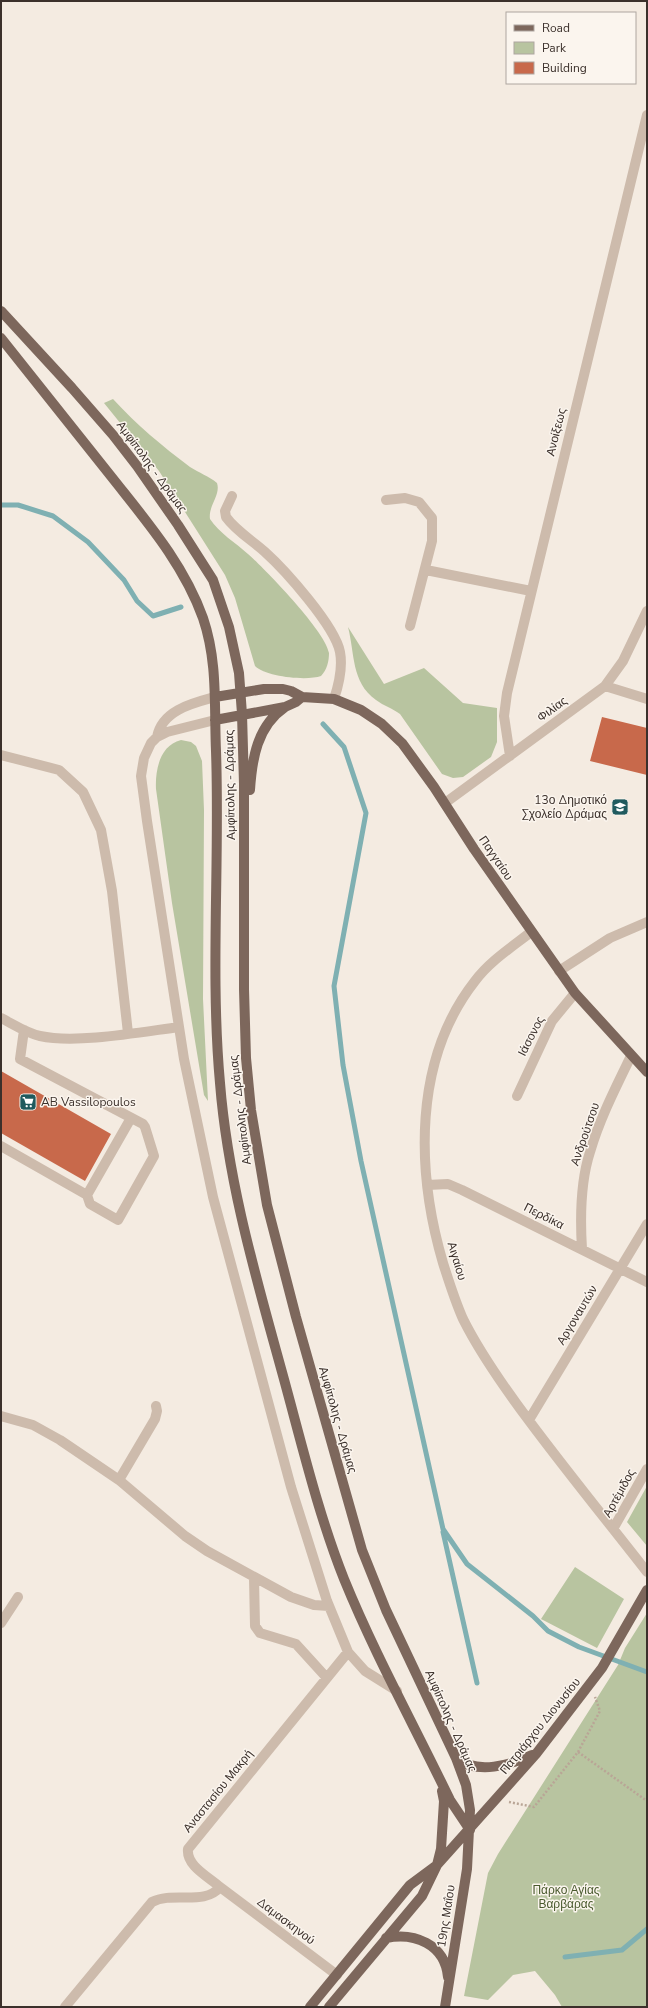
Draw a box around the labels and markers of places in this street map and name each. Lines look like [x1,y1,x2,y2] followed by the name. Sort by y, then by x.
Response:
[522,792,607,822] place label: 13ο Δημοτικό Σχολείο Δράμας
[610,797,630,817] school or university icon: 13ο Δημοτικό Σχολείο Δράμας
[18,1092,38,1112] supermarket icon: AB Vassilopoulos
[41,1094,136,1110] place label: AB Vassilopoulos

